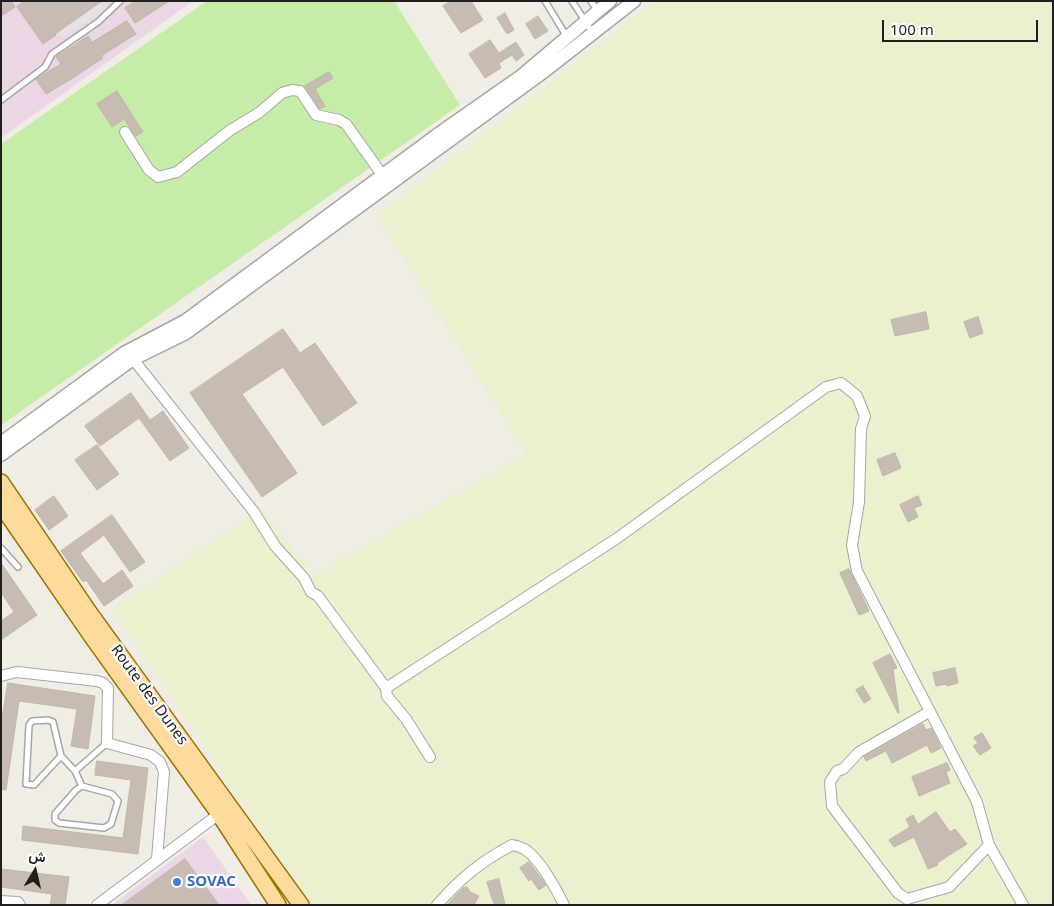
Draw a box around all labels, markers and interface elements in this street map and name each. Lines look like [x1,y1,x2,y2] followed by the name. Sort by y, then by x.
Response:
[884,10,1040,42] scale bar
[890,19,934,39] text: 100 m
[107,641,191,749] street label: Route des Dunes
[28,845,47,866] text: ش
[10,846,60,896] north arrow
[187,873,236,891] place label: SOVAC
[171,876,183,888] marker: SOVAC

